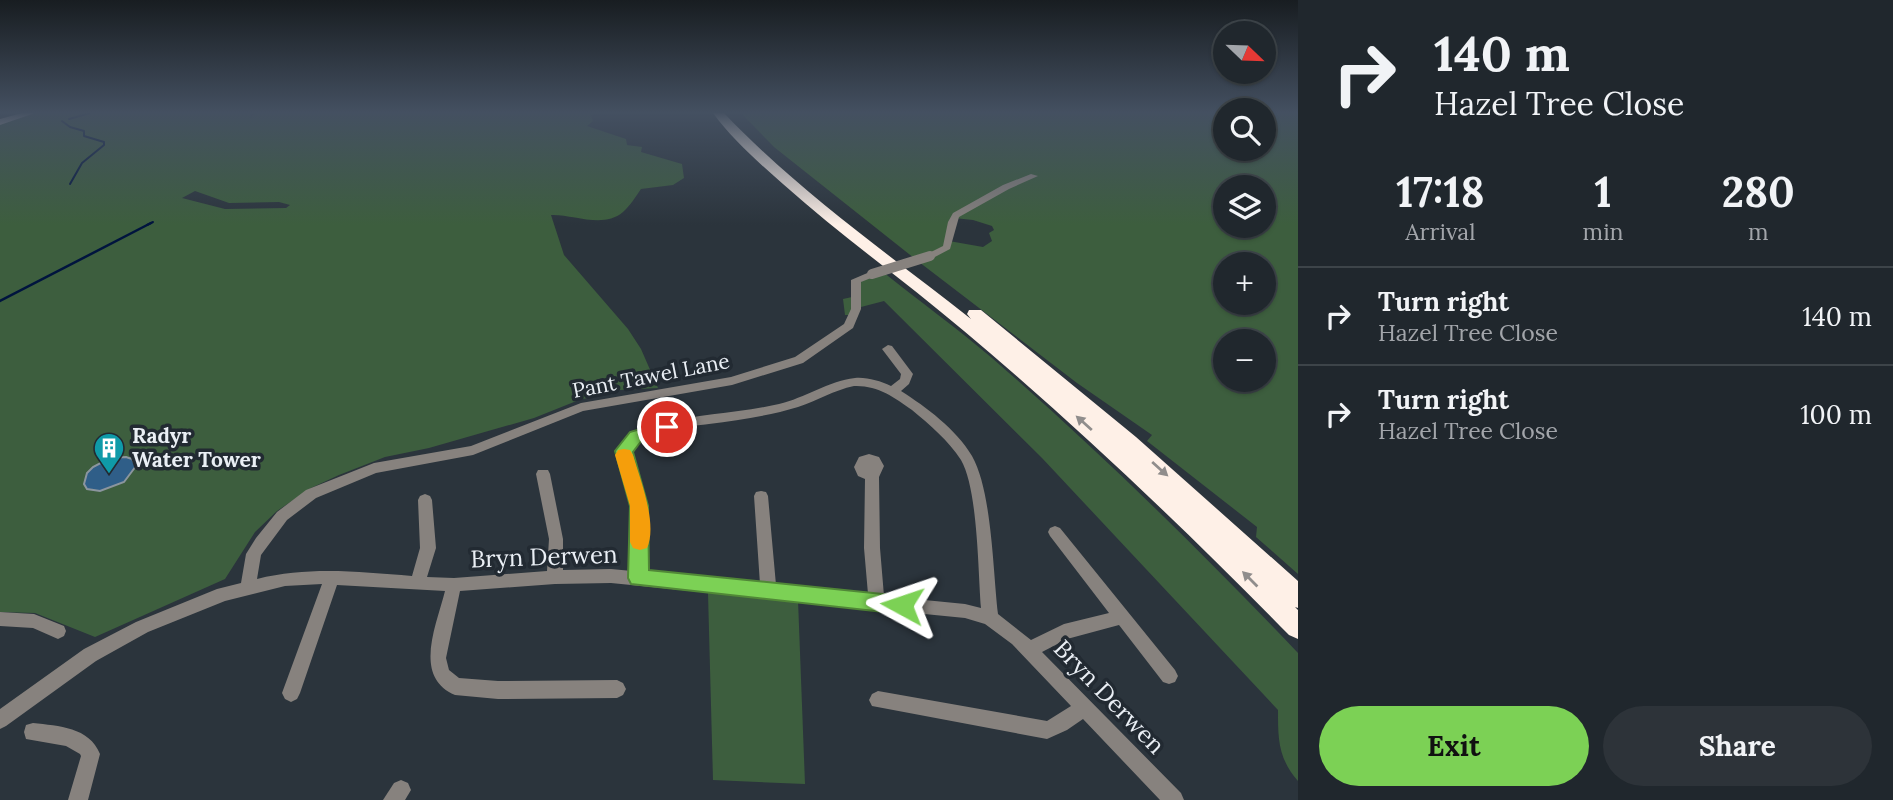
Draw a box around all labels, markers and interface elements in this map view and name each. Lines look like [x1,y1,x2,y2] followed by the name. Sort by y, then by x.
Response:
[1213,21,1276,84] north arrow
[1213,21,1276,392] map controls
[1434,22,1570,84] text: 140 m
[1319,28,1410,119] icon: right
[1434,83,1684,124] text: Hazel Tree Close
[1213,98,1276,161] button: search
[1396,165,1484,219] text: 17:18
[1595,165,1612,219] text: 1
[1722,165,1795,219] text: 280
[1213,175,1276,238] button: layers
[1405,217,1475,246] text: Arrival
[1583,217,1624,246] text: min
[1748,217,1769,246] text: m
[1213,252,1276,315] button: +
[1378,285,1509,318] text: Turn right
[1319,297,1357,335] icon: right
[1802,300,1872,333] text: 140 m
[1378,318,1558,347] text: Hazel Tree Close
[1213,329,1276,392] button: −
[570,347,732,404] street label: Pant Tawel Lane
[1378,383,1509,416] text: Turn right
[1319,395,1357,433] icon: right
[637,397,697,457] pin
[1800,398,1872,431] text: 100 m
[648,408,686,446] icon: arrive
[1075,415,1093,431] one-way arrow
[1378,416,1558,445] text: Hazel Tree Close
[132,422,261,473] place label: Radyr Water Tower
[92,431,126,475] building icon: Radyr Water Tower
[1151,461,1169,477] one-way arrow
[470,538,618,575] street label: Bryn Derwen
[865,568,939,642] position arrow
[1241,570,1258,587] one-way arrow
[1047,633,1172,760] street label: Bryn Derwen
[1319,706,1589,786] button: Exit
[1603,706,1872,786] button: Share

